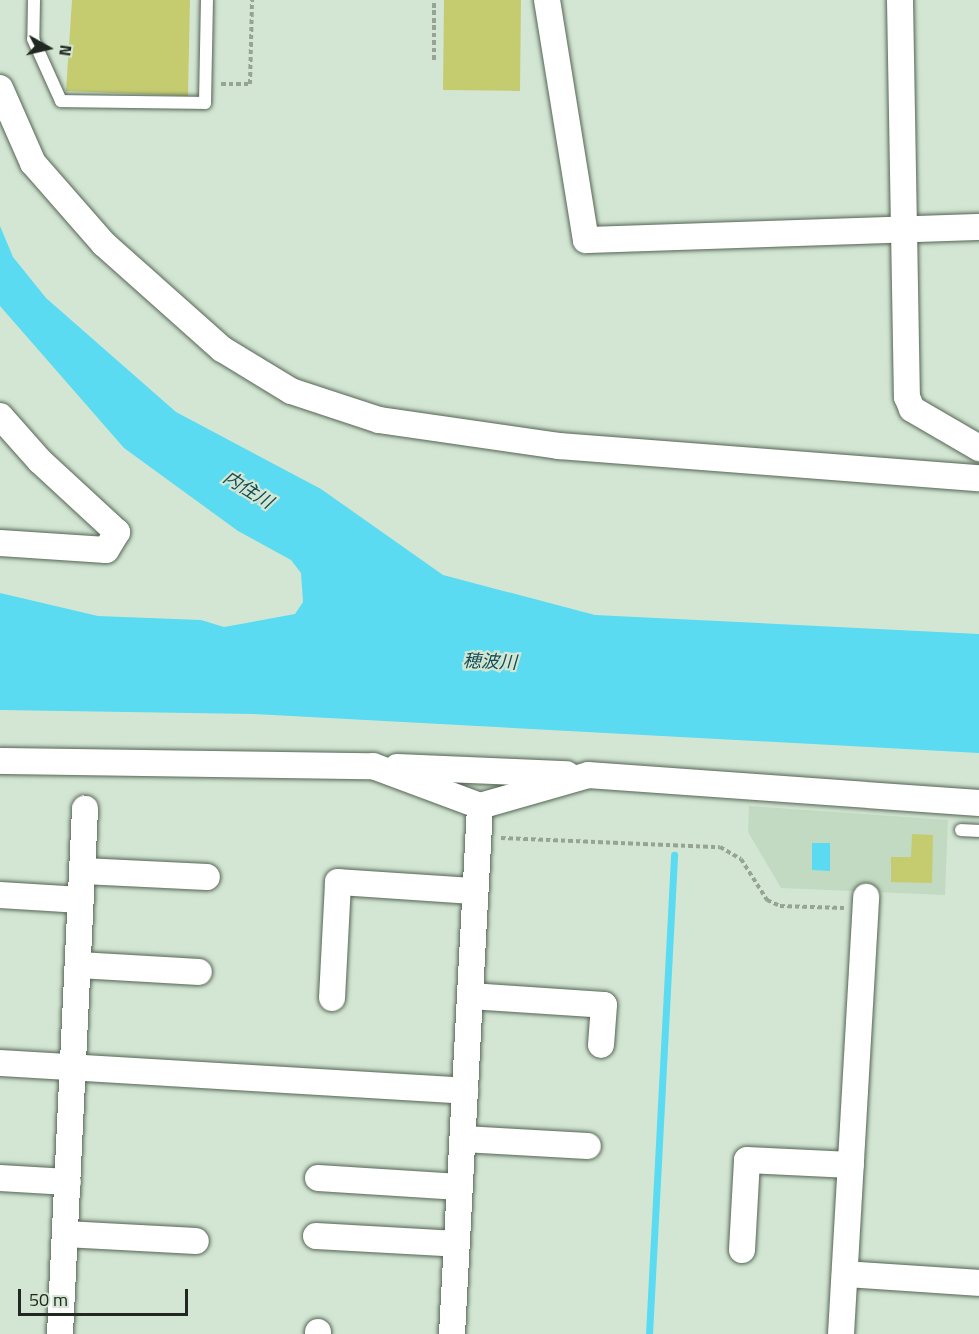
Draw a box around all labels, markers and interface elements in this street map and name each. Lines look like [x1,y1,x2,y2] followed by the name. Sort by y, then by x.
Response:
[18,18,78,78] north arrow
[53,43,78,58] text: N
[219,467,277,513] water label: 内住川
[463,650,517,674] water label: 穂波川
[21,1277,190,1315] scale bar
[29,1286,68,1313] text: 50 m

